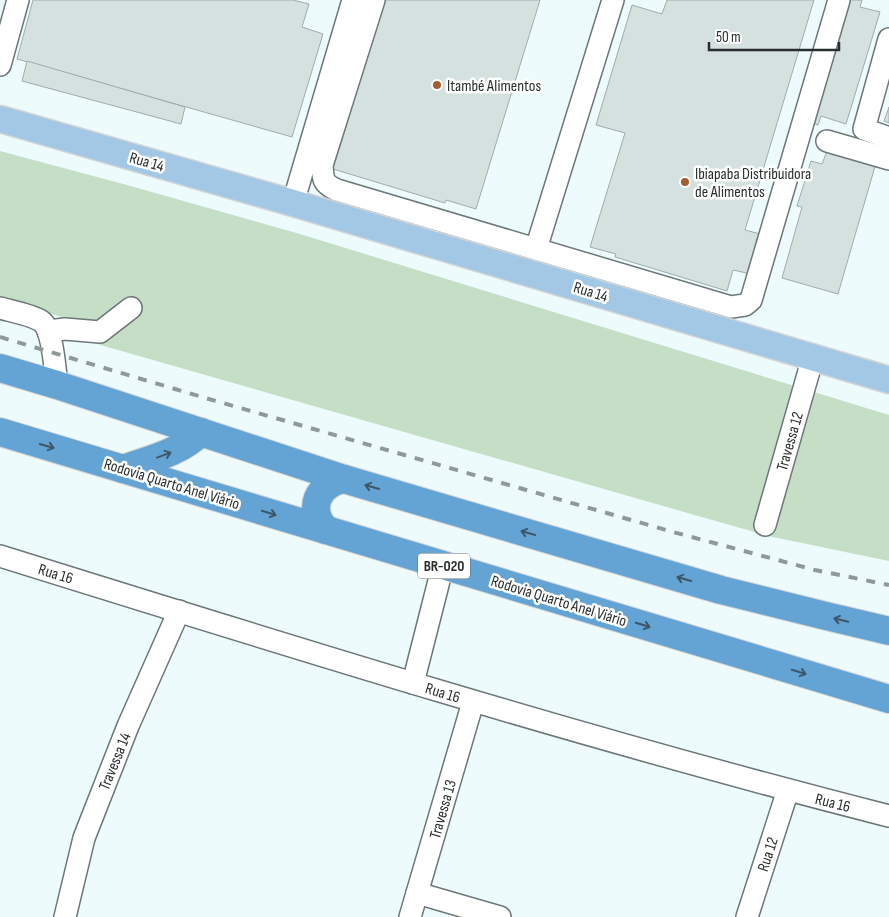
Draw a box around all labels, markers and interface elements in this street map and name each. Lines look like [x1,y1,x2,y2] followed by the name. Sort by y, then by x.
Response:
[709,20,839,52] scale bar
[716,28,741,47] text: 50 m
[447,77,541,96] place label: Itambé Alimentos
[431,79,443,91] marker: Itambé Alimentos
[127,148,166,176] street label: Rua 14
[695,165,811,202] place label: Ibiapaba Distribuidora de Alimentos
[679,176,691,188] marker: Ibiapaba Distribuidora de Alimentos
[571,278,610,307] street label: Rua 14
[773,410,808,473] street label: Travessa 12
[38,442,54,452] one-way arrow
[156,450,171,459] one-way arrow
[101,455,242,514] street label: Rodovia Quarto Anel Viário
[365,482,381,492] one-way arrow
[261,508,277,518] one-way arrow
[521,527,537,537] one-way arrow
[418,554,470,578] road number: BR-020
[36,560,75,589] street label: Rua 16
[488,572,629,631] street label: Rodovia Quarto Anel Viário
[677,573,693,583] one-way arrow
[834,615,850,624] one-way arrow
[634,621,650,631] one-way arrow
[790,667,806,677] one-way arrow
[423,679,462,708] street label: Rua 16
[95,730,136,793] street label: Travessa 14
[426,778,461,841] street label: Travessa 13
[813,790,852,817] street label: Rua 16
[754,835,783,874] street label: Rua 12

